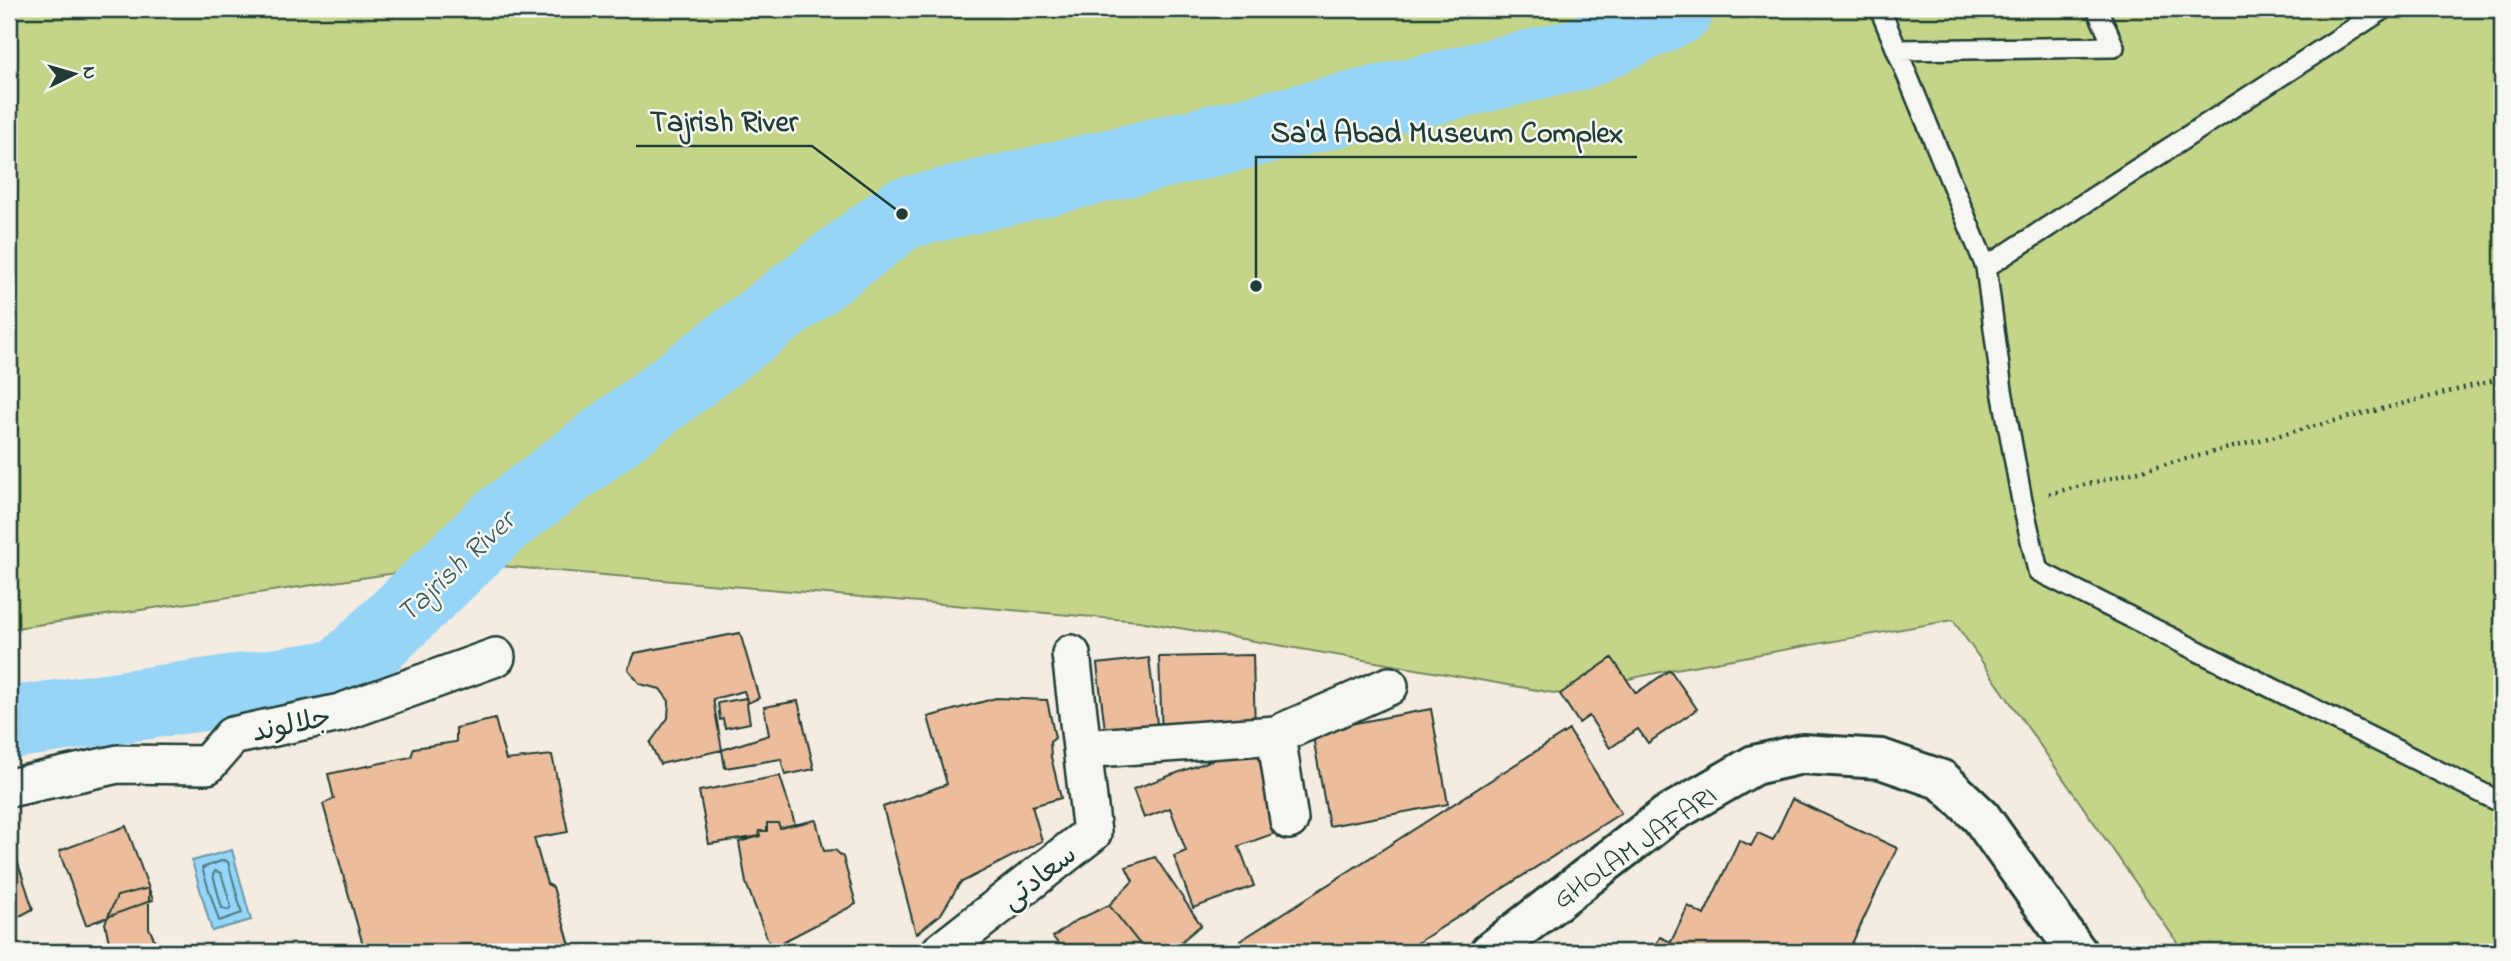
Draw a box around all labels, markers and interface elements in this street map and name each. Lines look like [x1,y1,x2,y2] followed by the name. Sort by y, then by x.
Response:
[38,38,108,108] north arrow
[74,65,102,80] text: N
[636,95,812,146] callout: Tajrish River
[650,102,799,146] text: Tajrish River
[1256,106,1637,157] callout: Sa'd Abad Museum Complex
[1271,113,1623,157] text: Sa'd Abad Museum Complex
[388,499,529,635] water label: Tajrish River
[248,698,335,755] street label: جلالوند
[1546,777,1726,921] street label: GHOLAM JAFARI
[994,836,1087,921] street label: سعادتی

